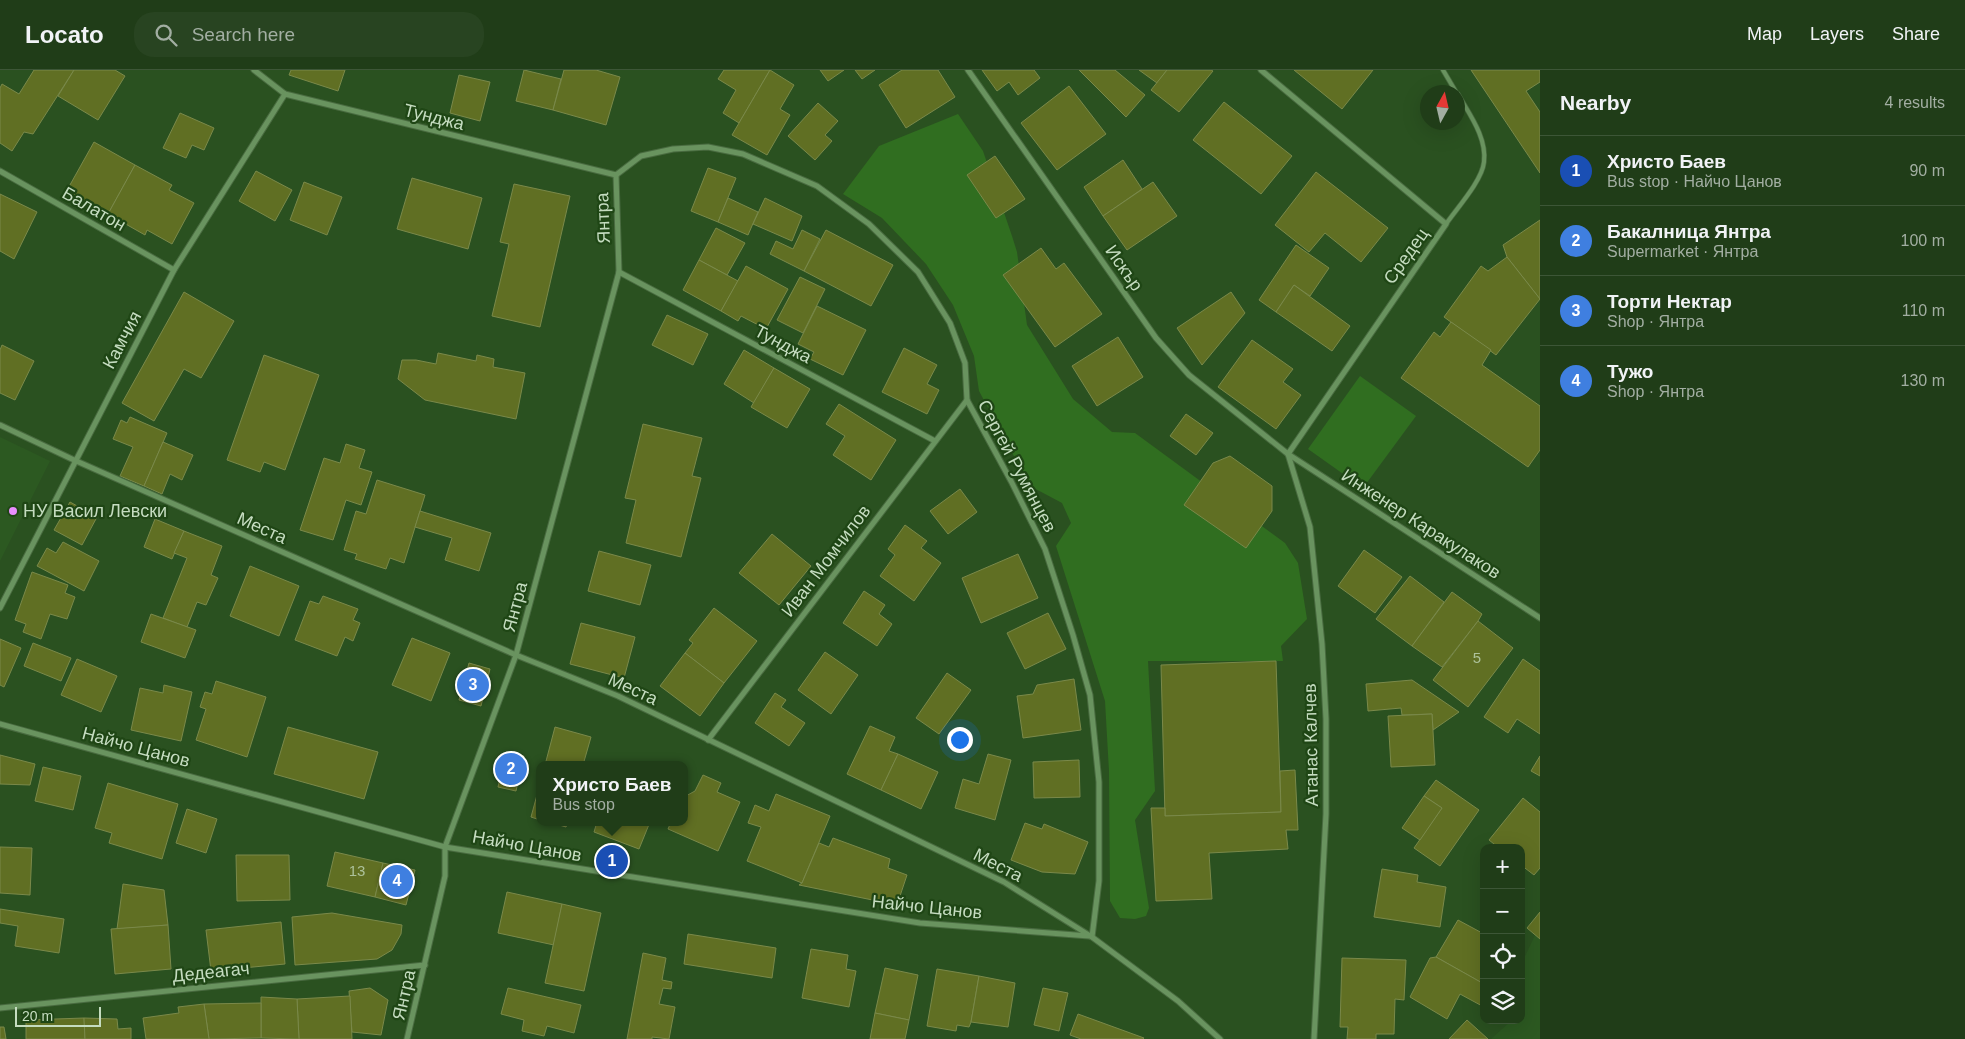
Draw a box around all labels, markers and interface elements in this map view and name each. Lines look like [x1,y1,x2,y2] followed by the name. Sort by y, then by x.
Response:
[134,12,484,57] search box
[25,21,104,48] text: Locato
[152,21,180,49] icon: search
[192,24,295,45] text: Search here
[1747,24,1782,44] text: Map
[1810,24,1864,44] text: Layers
[1892,24,1940,44] text: Share
[1420,85,1465,130] north arrow
[1560,91,1631,114] text: Nearby
[1885,94,1945,111] text: 4 results
[402,100,467,134] street label: Тунджа
[1607,151,1726,172] text: Христо Баев
[1572,162,1580,179] text: 1
[1909,162,1945,179] text: 90 m
[1607,173,1782,190] text: Bus stop · Найчо Цанов
[59,183,129,235] street label: Балатон
[592,191,614,244] street label: Янтра
[1607,221,1771,242] text: Бакалница Янтра
[1380,224,1432,288] street label: Средец
[1572,232,1580,249] text: 2
[1901,232,1945,249] text: 100 m
[1101,241,1147,295] street label: Искър
[1607,243,1758,260] text: Supermarket · Янтра
[1607,291,1732,312] text: Торти Нектар
[1572,302,1580,319] text: 3
[1902,302,1945,319] text: 110 m
[99,308,145,372] street label: Камчия
[1607,313,1704,330] text: Shop · Янтра
[751,321,816,368] street label: Тунджа
[1607,361,1653,382] text: Тужо
[1572,372,1580,389] text: 4
[1901,372,1945,389] text: 130 m
[1607,383,1704,400] text: Shop · Янтра
[974,396,1060,536] street label: Сергей Румянцев
[1338,465,1504,583] street label: Инженер Каракулаков
[23,501,167,521] place label: НУ Васил Левски
[778,501,874,621] street label: Иван Момчилов
[7,505,19,517] marker: НУ Васил Левски
[234,508,291,548] street label: Места
[499,579,532,634] street label: Янтра
[1473,649,1481,666] house number: 5
[457,666,489,704] pin: 3
[605,669,662,710] street label: Места
[1300,683,1322,807] street label: Атанас Калчев
[80,723,192,771] street label: Найчо Цанов
[947,727,973,753] your location
[495,750,527,788] pin: 2
[536,761,688,826] popup
[553,774,671,795] text: Христо Баев
[553,796,615,813] text: Bus stop
[471,827,583,865] street label: Найчо Цанов
[596,842,628,880] pin: 1
[970,844,1027,886] street label: Места
[1480,844,1525,1024] map controls
[1480,844,1525,889] button: +
[349,862,365,879] house number: 13
[381,862,413,900] pin: 4
[1480,889,1525,934] button: −
[871,891,983,923] street label: Найчо Цанов
[1480,934,1525,979] button: locate
[171,958,251,986] street label: Дедеагач
[388,967,420,1022] street label: Янтра
[1480,979,1525,1024] button: layers
[15,1004,101,1027] scale bar
[22,1008,53,1024] text: 20 m

